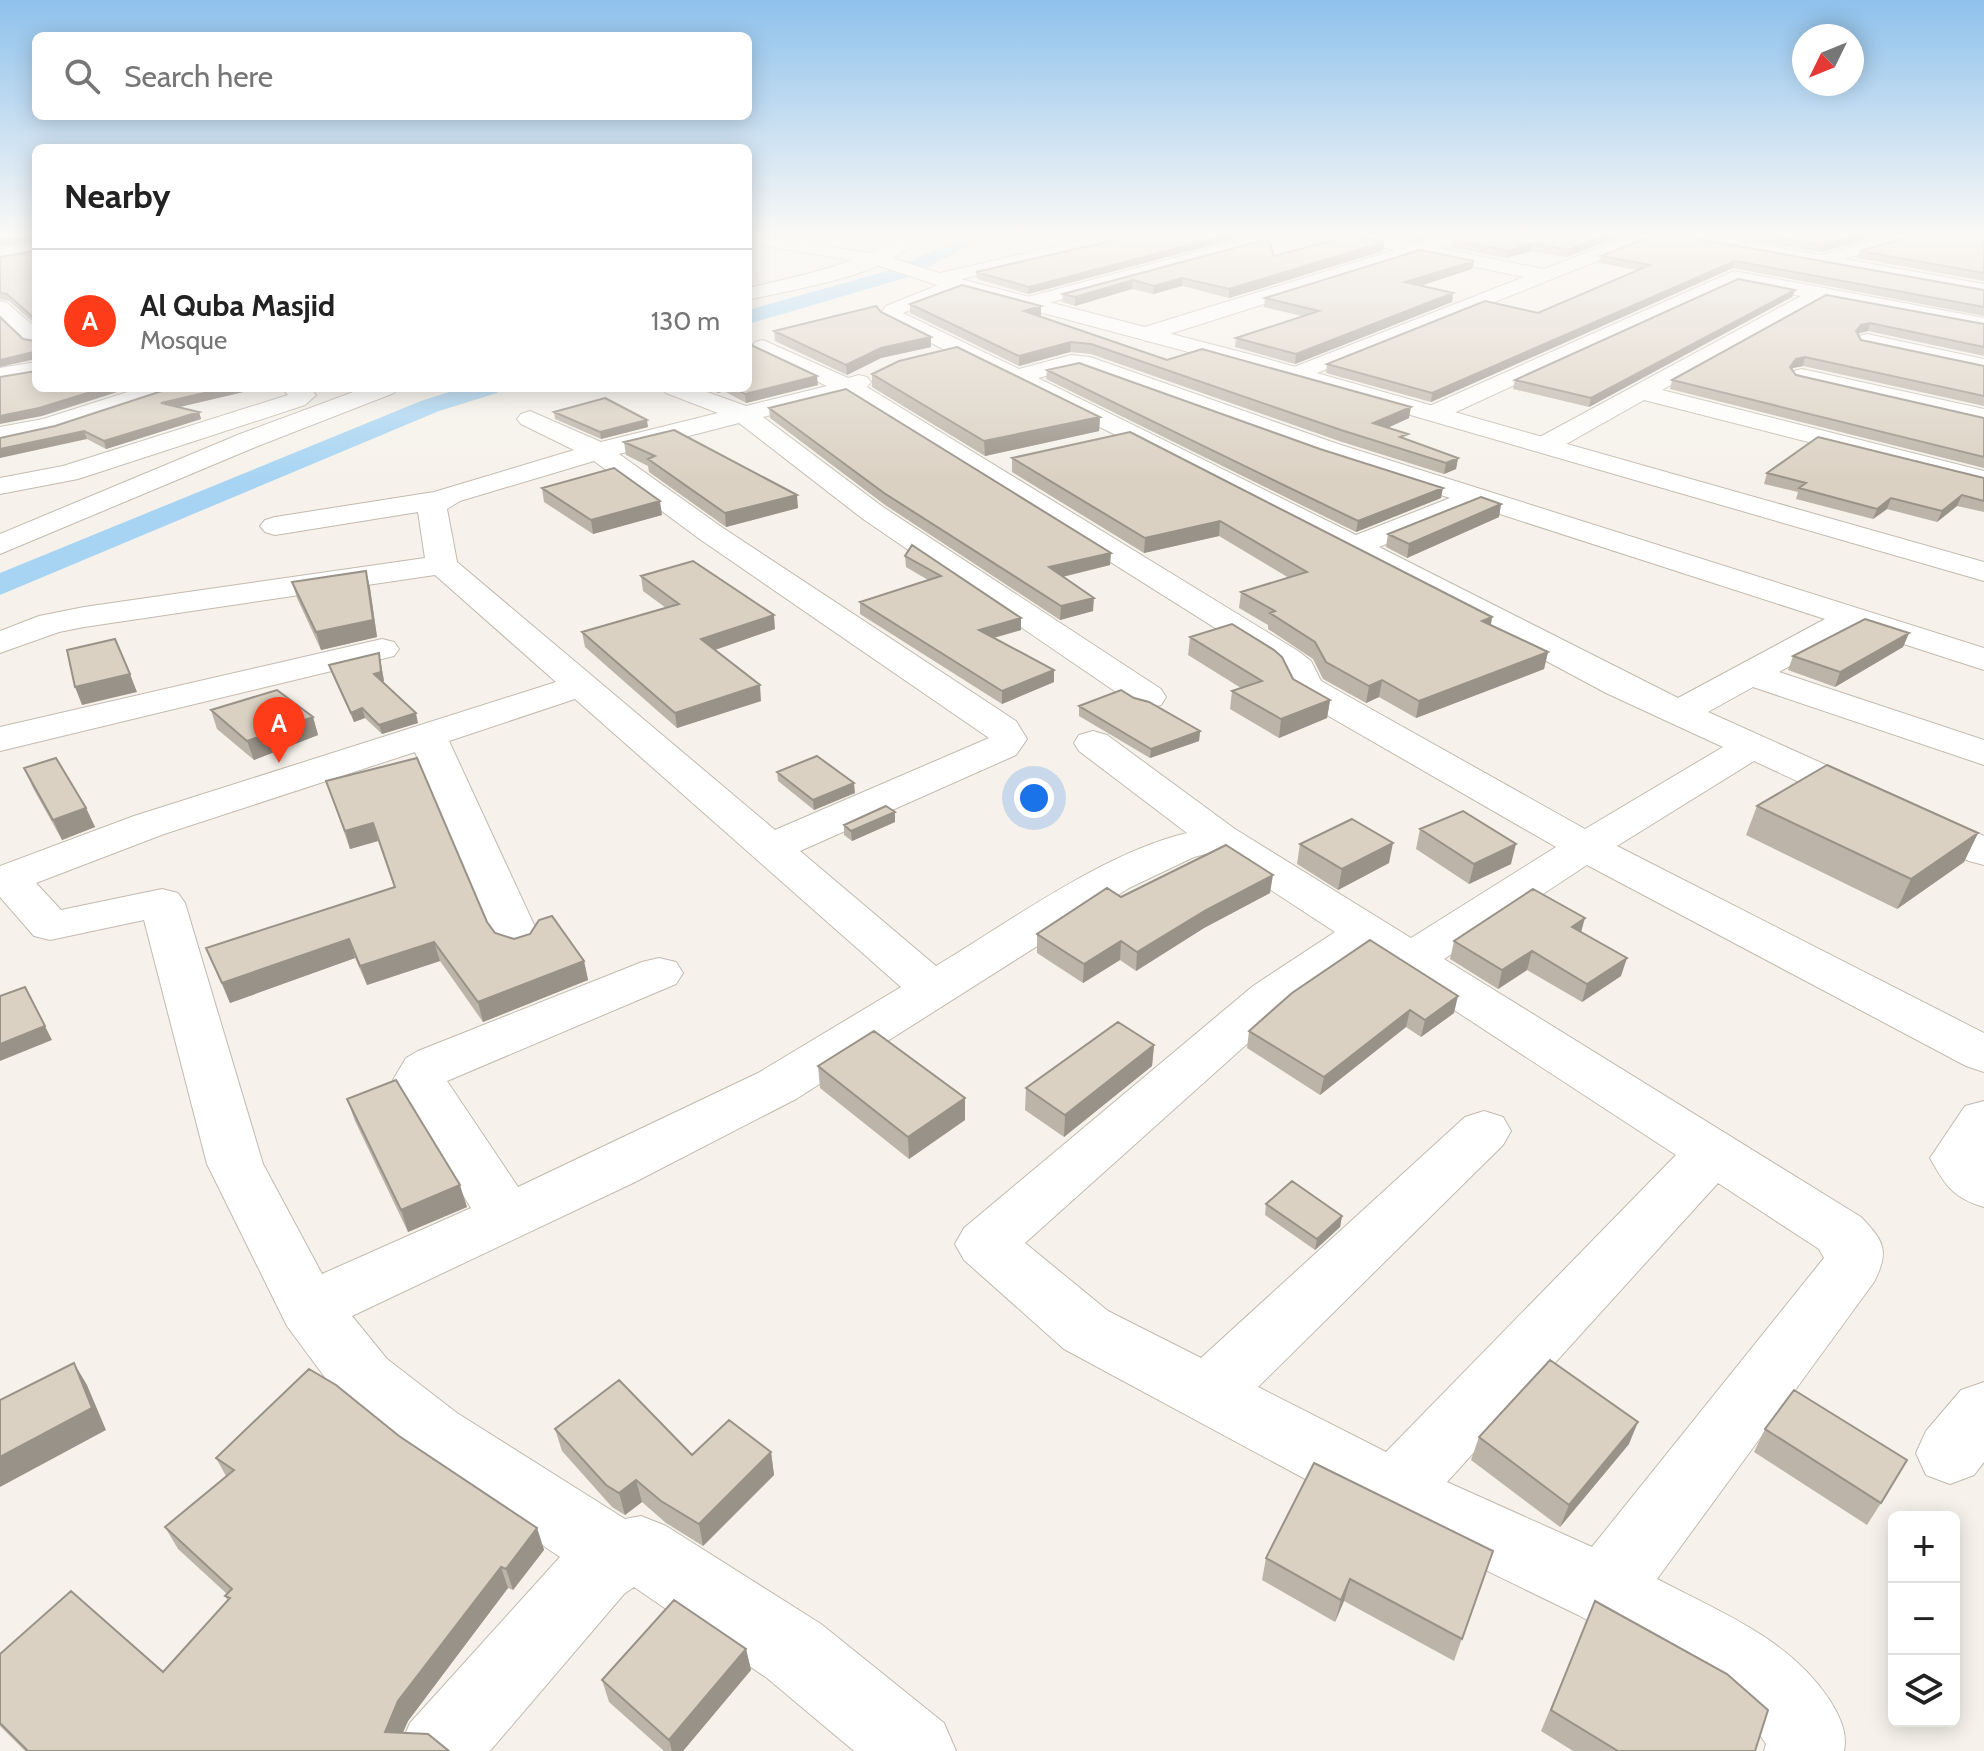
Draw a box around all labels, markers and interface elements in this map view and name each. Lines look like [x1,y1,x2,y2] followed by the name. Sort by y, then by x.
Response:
[1792,24,1864,96] north arrow
[32,32,752,120] search box
[60,54,104,98] icon: search
[124,58,273,95] text: Search here
[64,175,171,217] text: Nearby
[140,287,335,324] text: Al Quba Masjid
[82,305,98,337] text: A
[651,305,720,337] text: 130 m
[140,324,227,356] text: Mosque
[253,697,305,763] pin: A
[1014,778,1054,818] your location
[1888,1511,1960,1727] map controls
[1888,1511,1960,1583] button: +
[1888,1583,1960,1655] button: −
[1888,1655,1960,1727] button: layers

